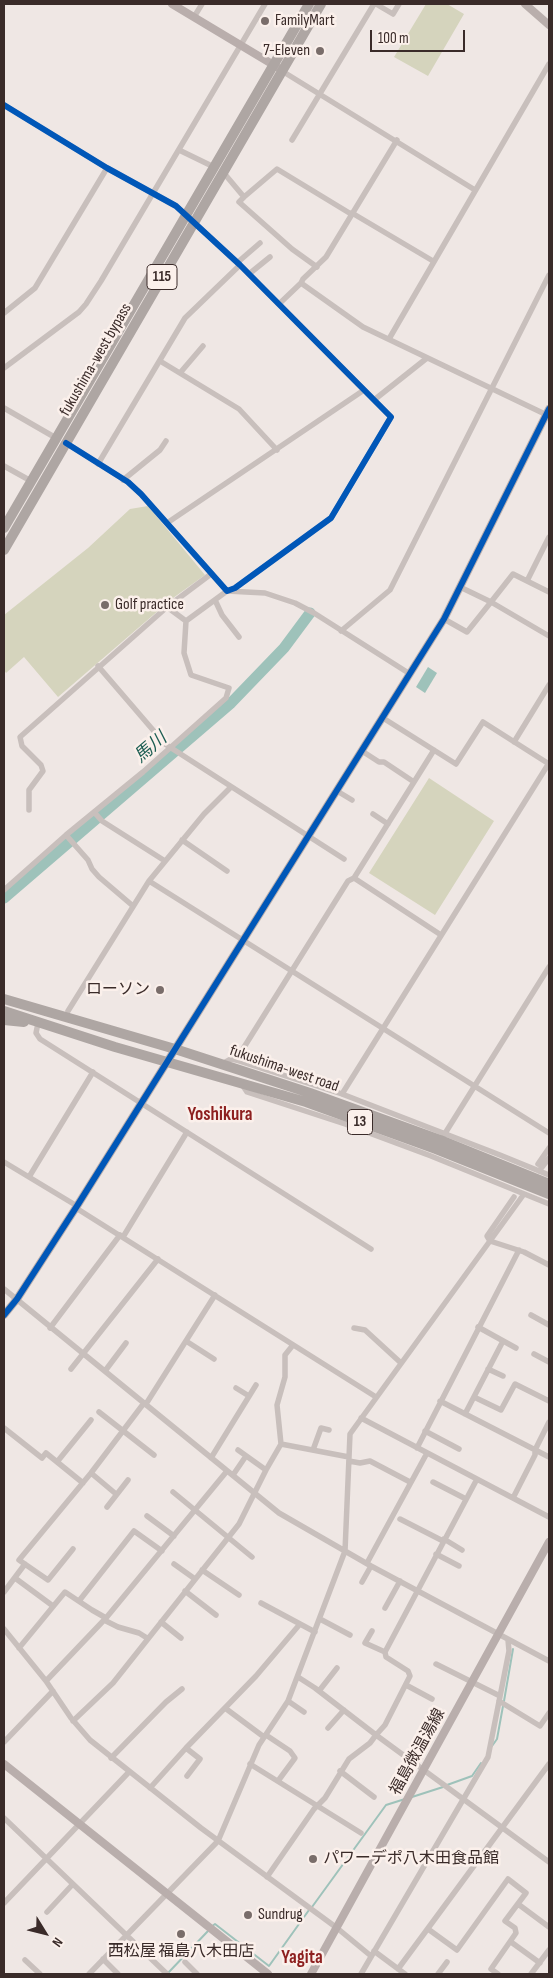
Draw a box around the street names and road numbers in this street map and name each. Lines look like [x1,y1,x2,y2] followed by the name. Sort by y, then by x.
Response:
[147,264,177,290] road number: 115
[56,300,136,420] street label: fukushima-west bypass
[227,1041,341,1097] street label: fukushima-west road
[348,1110,372,1134] road number: 13
[386,1705,450,1799] street label: 福島微温湯線

